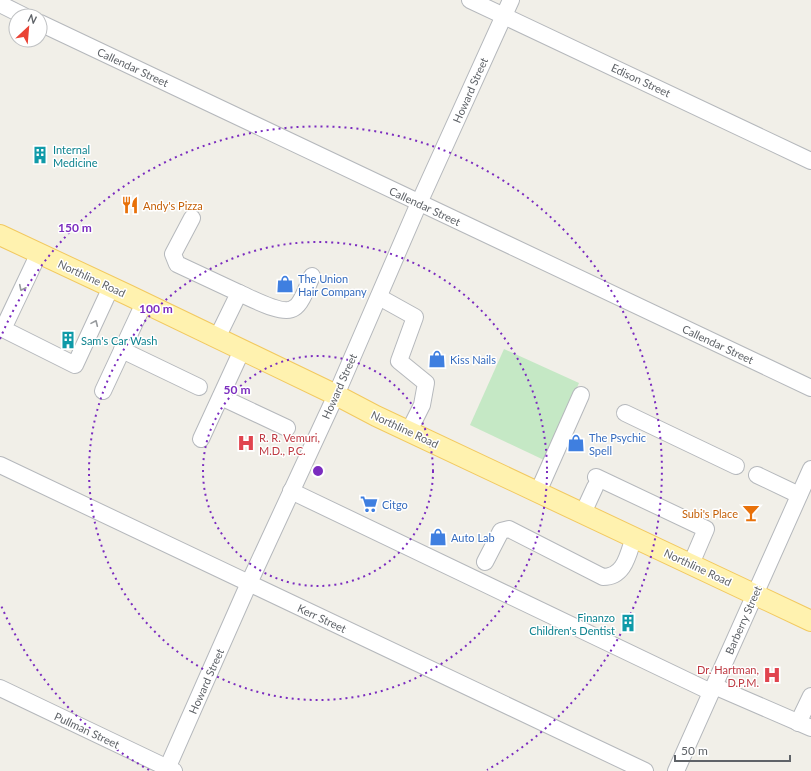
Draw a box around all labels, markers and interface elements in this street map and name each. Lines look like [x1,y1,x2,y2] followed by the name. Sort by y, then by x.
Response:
[8,8,48,48] north arrow
[26,11,39,26] text: N
[95,45,171,89] street label: Callendar Street
[450,55,490,125] street label: Howard Street
[609,61,673,99] street label: Edison Street
[53,143,98,169] place label: Internal Medicine
[30,145,50,165] building icon: Internal Medicine
[387,184,463,228] street label: Callendar Street
[120,195,140,215] restaurant icon: Andy's Pizza
[143,199,203,212] place label: Andy's Pizza
[58,220,92,235] text: 150 m
[56,257,128,299] street label: Northline Road
[298,272,367,298] place label: The Union Hair Company
[275,274,295,294] shop icon: The Union Hair Company
[19,284,27,292] one-way arrow
[139,301,173,316] text: 100 m
[90,319,98,326] one-way arrow
[680,322,756,366] street label: Callendar Street
[58,330,78,350] building icon: Sam's Car Wash
[81,334,157,347] place label: Sam's Car Wash
[427,349,447,369] shop icon: Kiss Nails
[319,351,359,421] street label: Howard Street
[450,353,496,366] place label: Kiss Nails
[224,382,250,397] text: 50 m
[369,408,441,450] street label: Northline Road
[259,431,320,457] place label: R. R. Vemuri, M.D., P.C.
[589,431,646,457] place label: The Psychic Spell
[236,433,256,453] hospital icon: R. R. Vemuri, M.D., P.C.
[566,433,586,453] shop icon: The Psychic Spell
[311,464,325,478] centre of rings
[359,494,379,514] supermarket icon: Citgo
[382,498,408,511] place label: Citgo
[741,503,761,523] bar icon: Subi's Place
[682,507,738,520] place label: Subi's Place
[428,527,448,547] shop icon: Auto Lab
[451,531,495,544] place label: Auto Lab
[662,546,734,588] street label: Northline Road
[722,584,764,656] street label: Barberry Street
[296,601,348,635] street label: Kerr Street
[529,611,615,637] place label: Finanzo Children's Dentist
[618,613,638,633] building icon: Finanzo Children's Dentist
[186,646,226,716] street label: Howard Street
[697,663,759,689] place label: Dr. Hartman, D.P.M.
[762,665,782,685] hospital icon: Dr. Hartman, D.P.M.
[52,709,122,751] street label: Pullman Street
[675,737,790,763] scale bar
[681,743,708,758] text: 50 m

